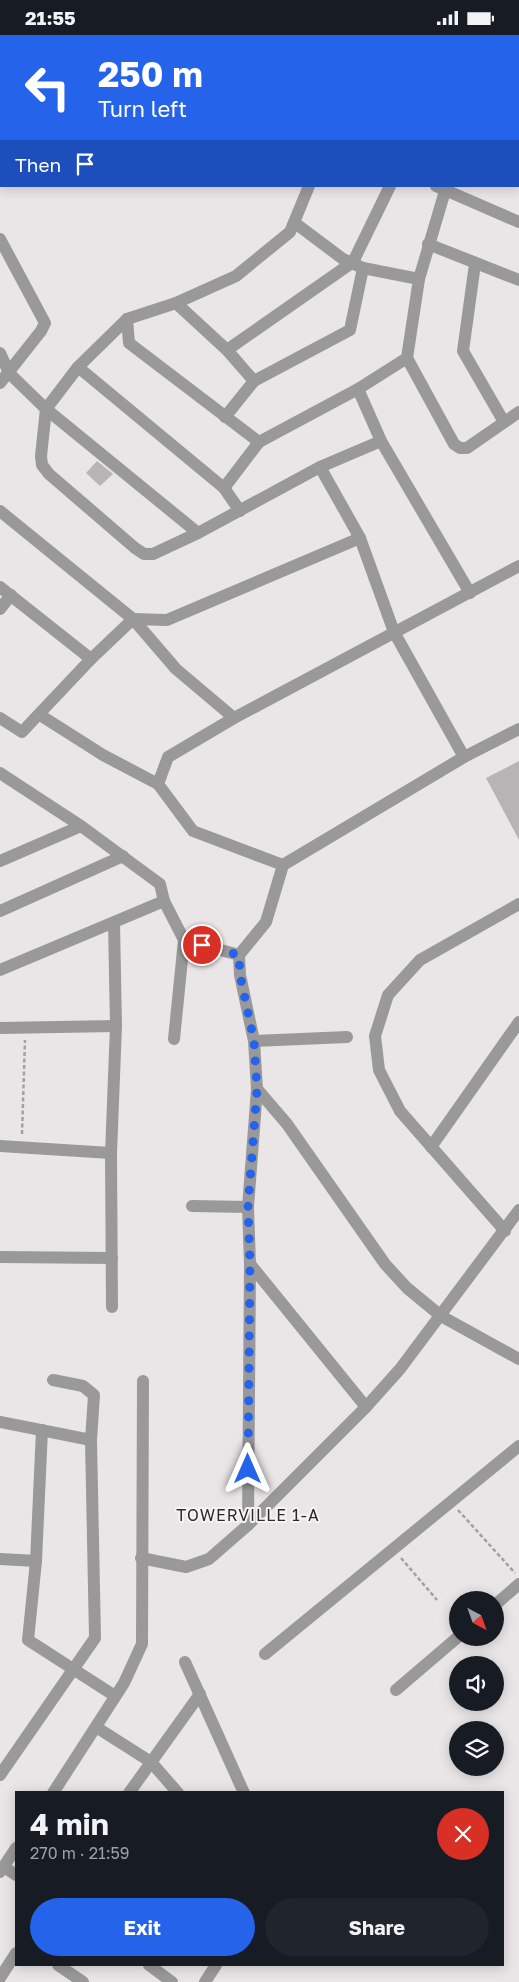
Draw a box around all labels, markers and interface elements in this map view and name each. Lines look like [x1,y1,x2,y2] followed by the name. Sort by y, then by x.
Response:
[25,6,76,29] text: 21:55
[98,53,203,95] text: 250 m
[15,55,80,120] icon: left
[98,95,187,122] text: Turn left
[71,150,99,178] icon: arrive
[15,153,61,176] text: Then
[181,924,223,966] pin
[188,931,216,959] icon: arrive
[221,1442,273,1494] position arrow
[176,1505,320,1525] district label: TOWERVILLE 1-A
[449,1591,504,1646] north arrow
[449,1591,504,1776] map controls
[449,1656,504,1711] button: sound
[449,1721,504,1776] button: layers
[30,1806,109,1842] text: 4 min
[437,1808,489,1860] button: close
[30,1843,129,1863] text: 270 m · 21:59
[30,1898,255,1956] button: Exit
[265,1898,489,1956] button: Share

